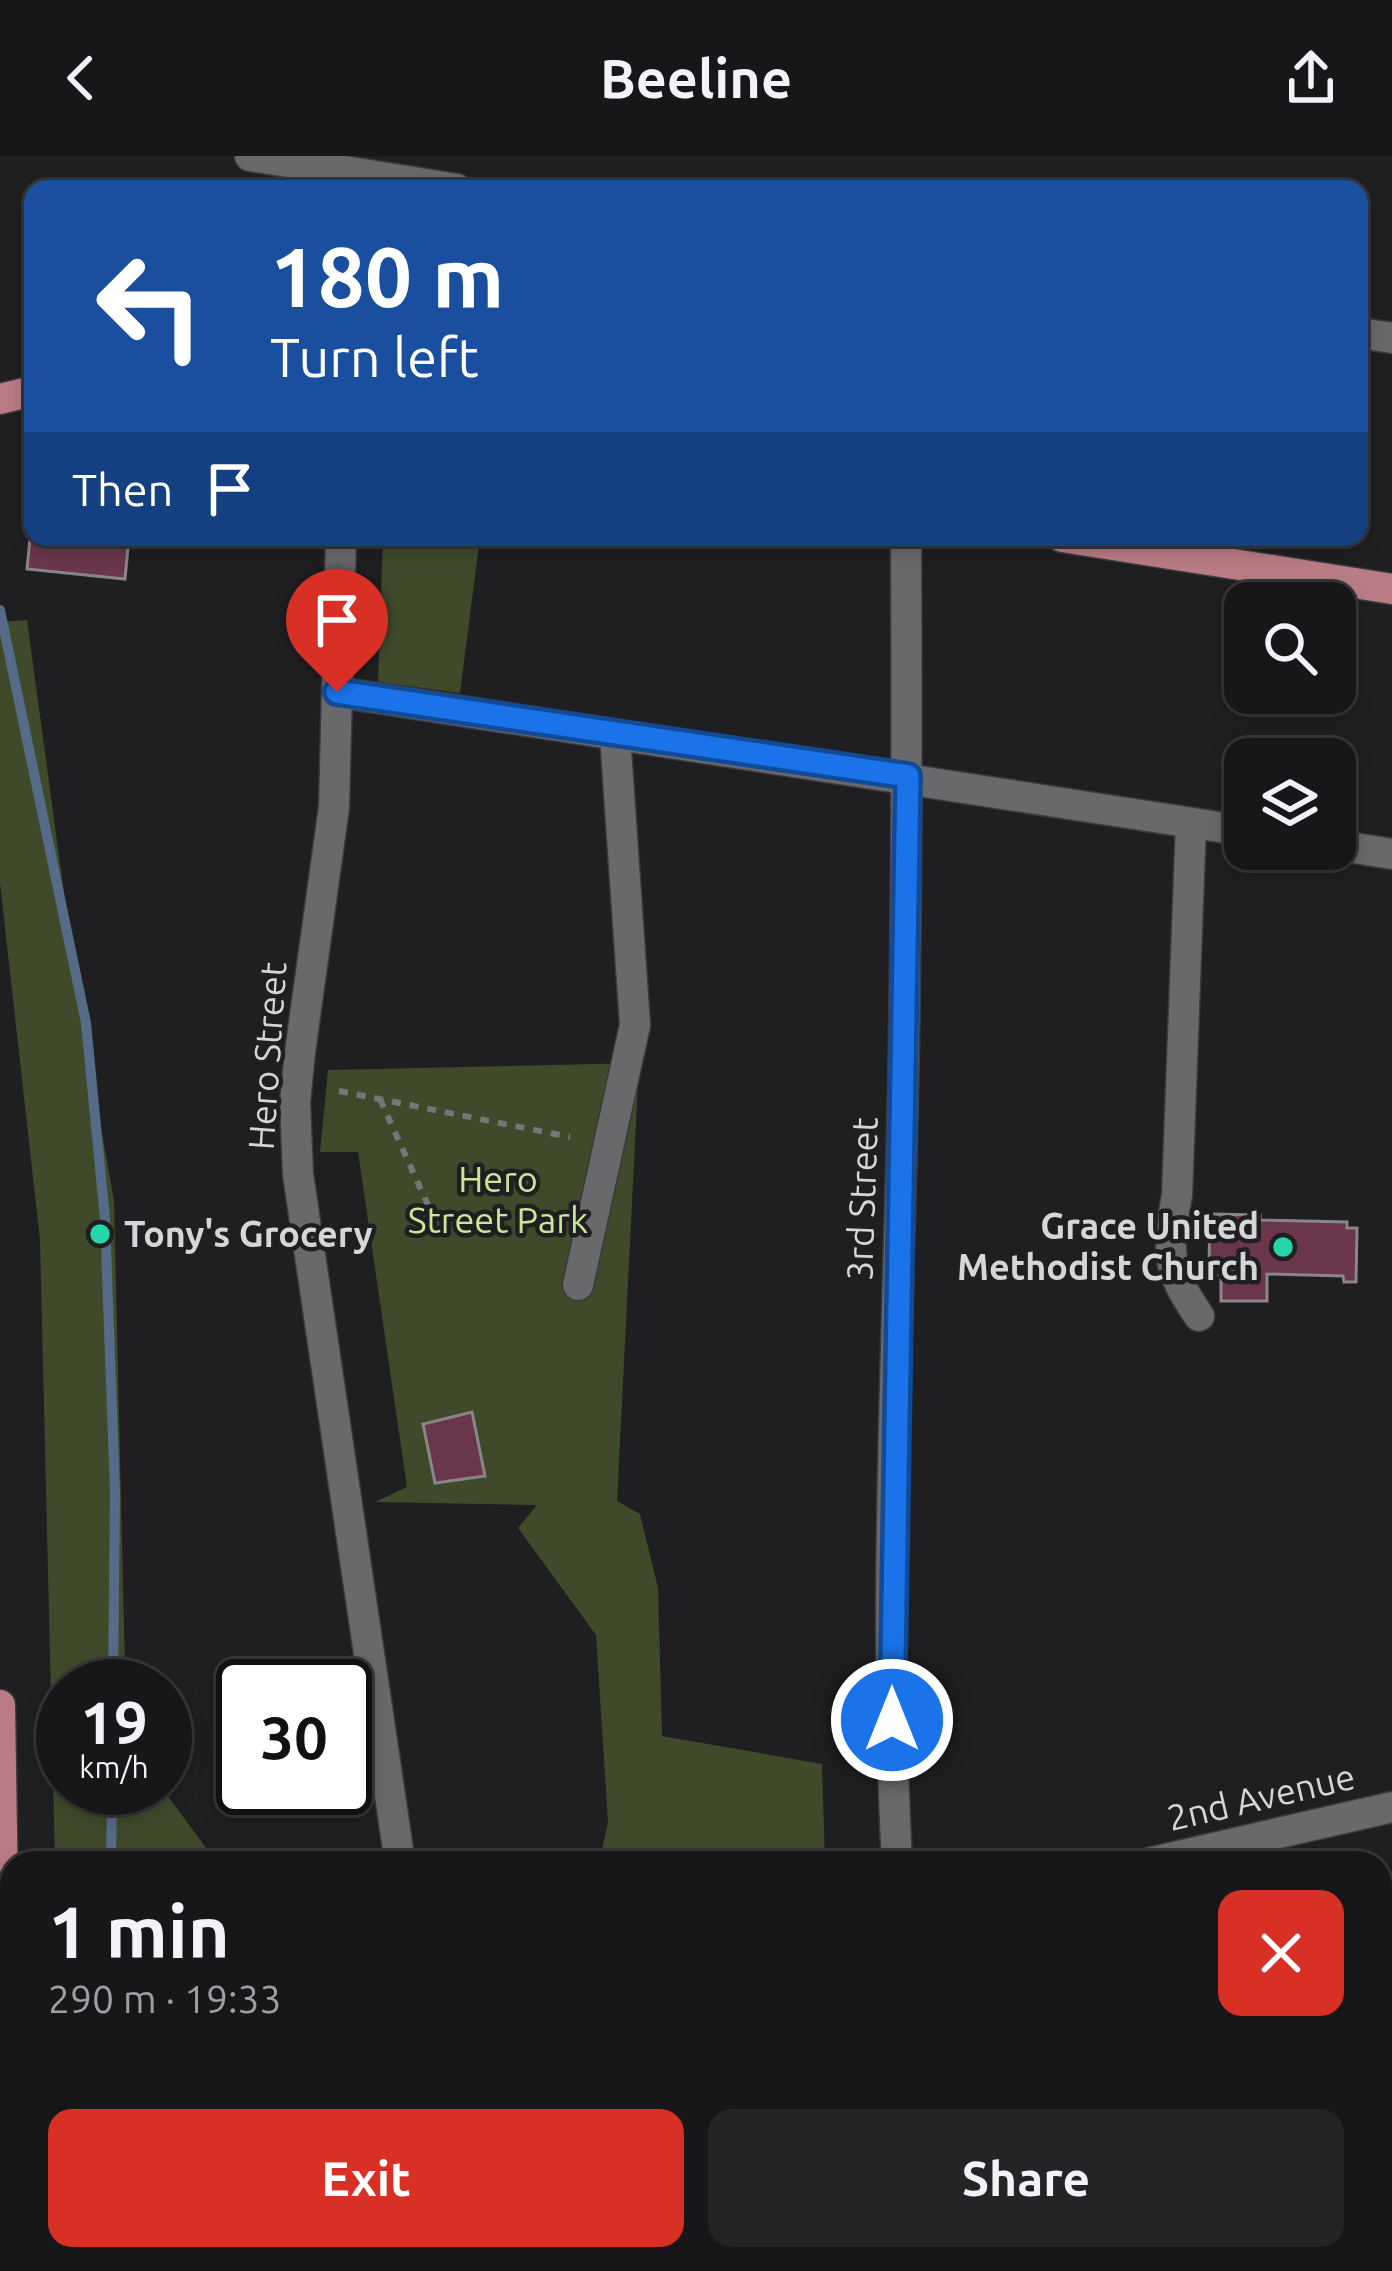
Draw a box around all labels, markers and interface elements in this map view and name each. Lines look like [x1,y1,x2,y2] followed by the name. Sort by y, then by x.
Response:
[48,45,114,111] icon: back
[1278,45,1344,111] icon: share
[600,48,792,108] text: Beeline
[72,228,228,384] icon: left
[270,229,504,323] text: 180 m
[270,327,479,387] text: Turn left
[197,456,263,522] icon: arrive
[72,464,173,515] text: Then
[286,569,388,692] pin
[1224,582,1356,870] map controls
[1224,582,1356,714] button: search
[304,587,370,653] icon: arrive
[1224,738,1356,870] button: layers
[239,961,294,1151] street label: Hero Street
[838,1116,885,1282] street label: 3rd Street
[408,1158,588,1240] park label: Hero Street Park
[957,1205,1259,1287] place label: Grace United Methodist Church
[124,1213,373,1254] place label: Tony's Grocery
[87,1221,113,1247] marker: Tony's Grocery
[1270,1234,1296,1260] marker: Grace United Methodist Church
[829,1657,955,1783] position arrow
[216,1659,372,1815] speed limit sign: 30
[80,1688,148,1755] text: 19
[79,1750,149,1784] text: km/h
[1163,1755,1359,1838] street label: 2nd Avenue
[1218,1890,1344,2016] button: close
[48,1891,230,1972] text: 1 min
[48,1977,282,2020] text: 290 m · 19:33
[48,2109,684,2247] button: Exit
[708,2109,1344,2247] button: Share

